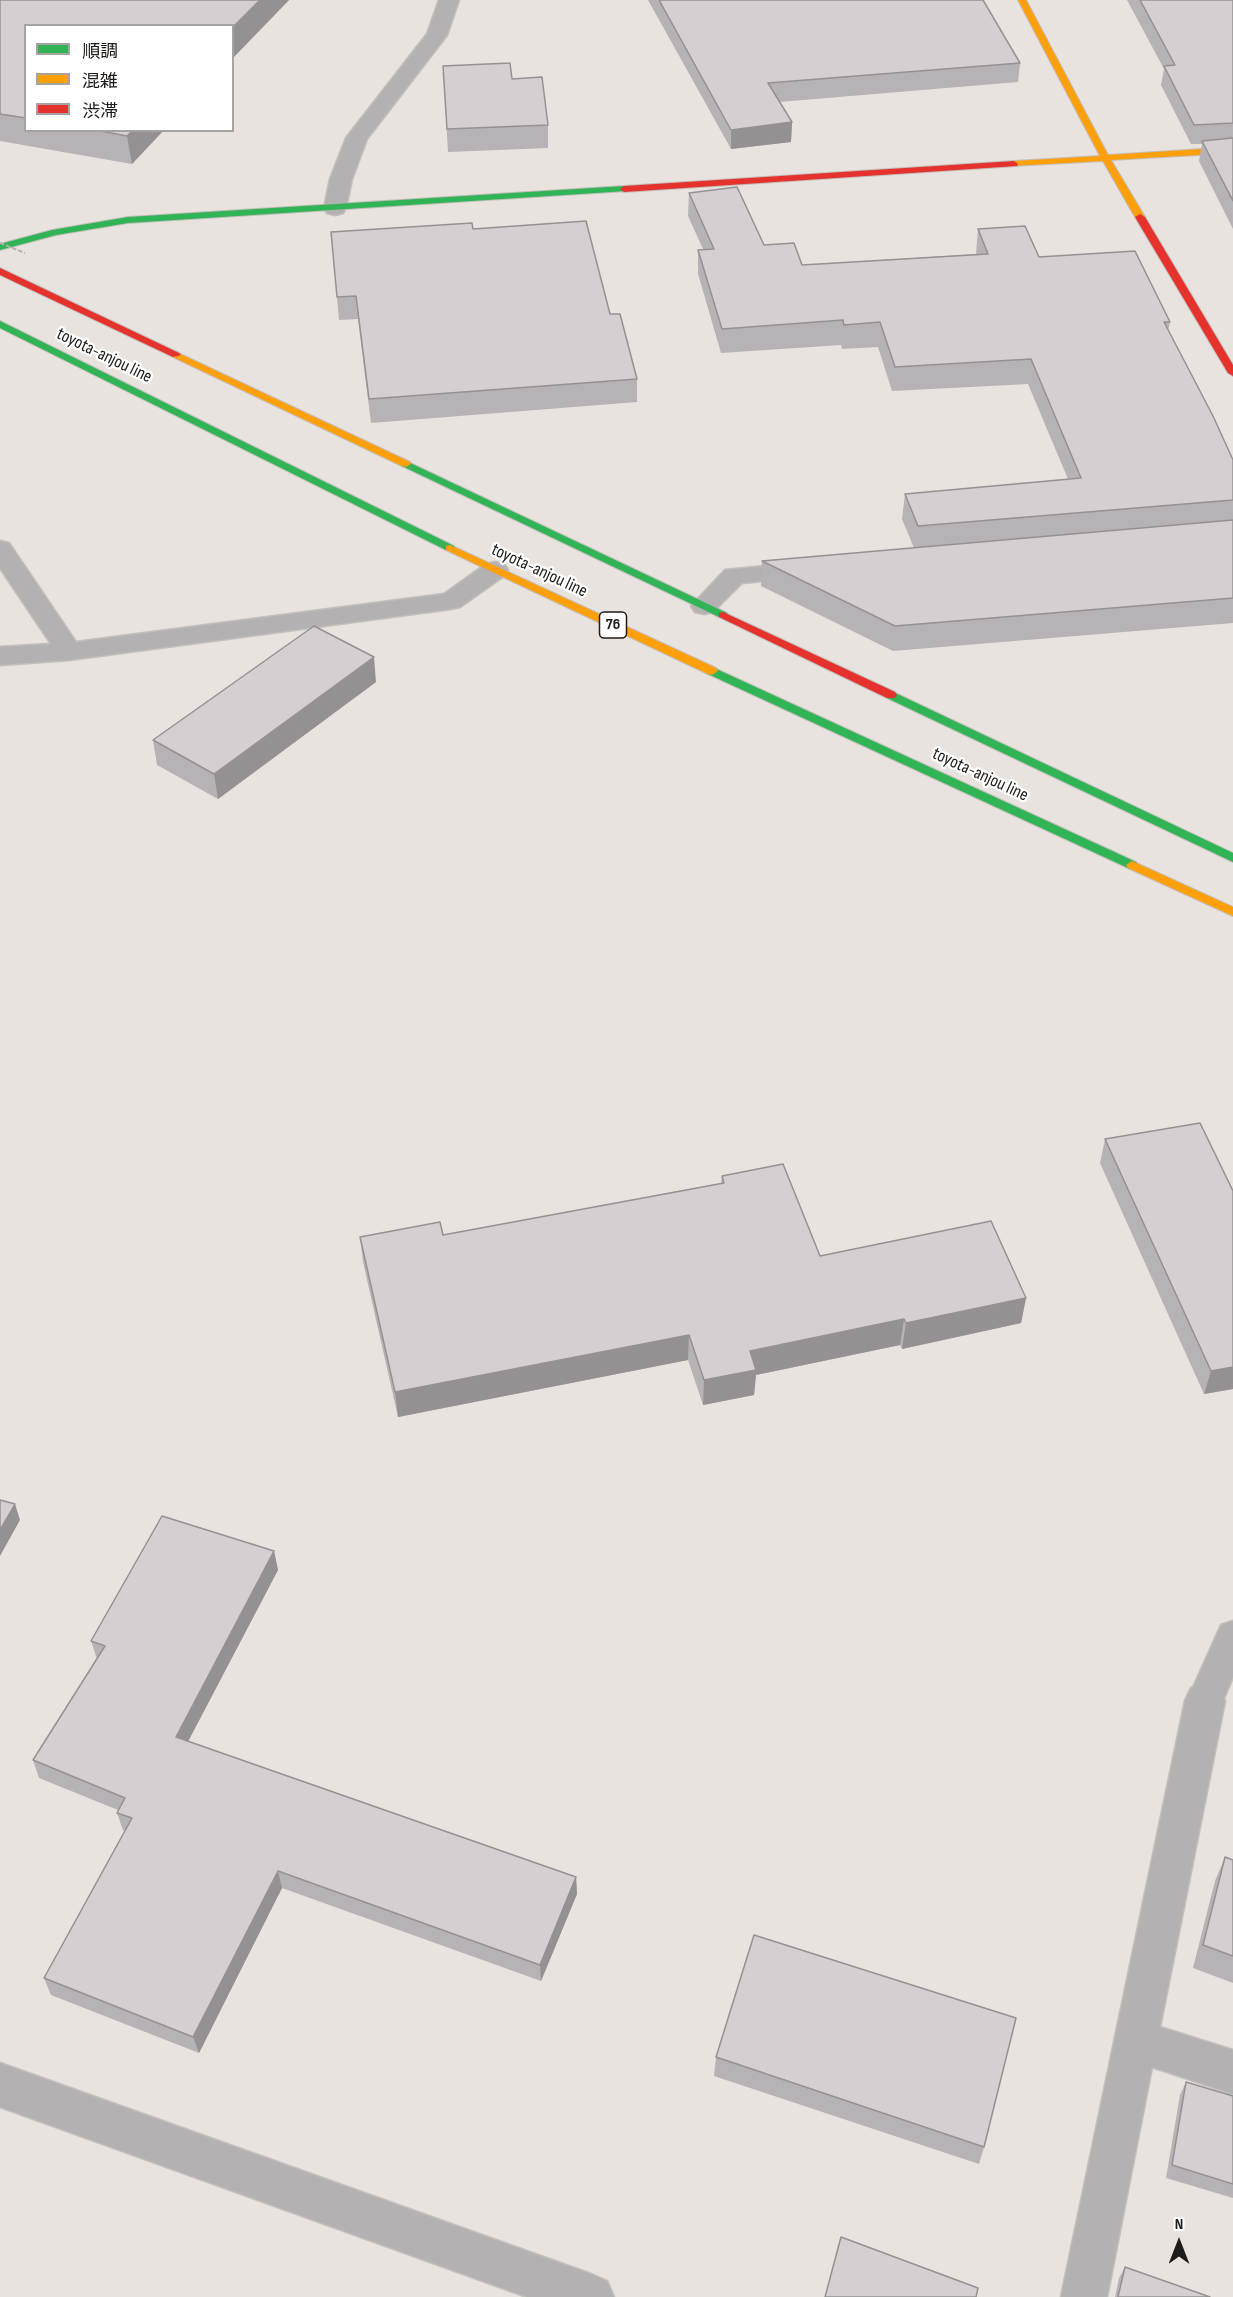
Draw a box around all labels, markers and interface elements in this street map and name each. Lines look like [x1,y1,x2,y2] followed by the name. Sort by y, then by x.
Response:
[24,24,234,132] legend
[82,41,118,62] text: 順調
[82,71,118,92] text: 混雑
[82,101,118,122] text: 渋滞
[53,324,155,388] street label: toyota-anjou line
[487,539,591,603] street label: toyota-anjou line
[600,612,626,638] road number: 76
[928,743,1032,807] street label: toyota-anjou line
[1149,2213,1209,2273] north arrow
[1175,2215,1183,2234] text: N

